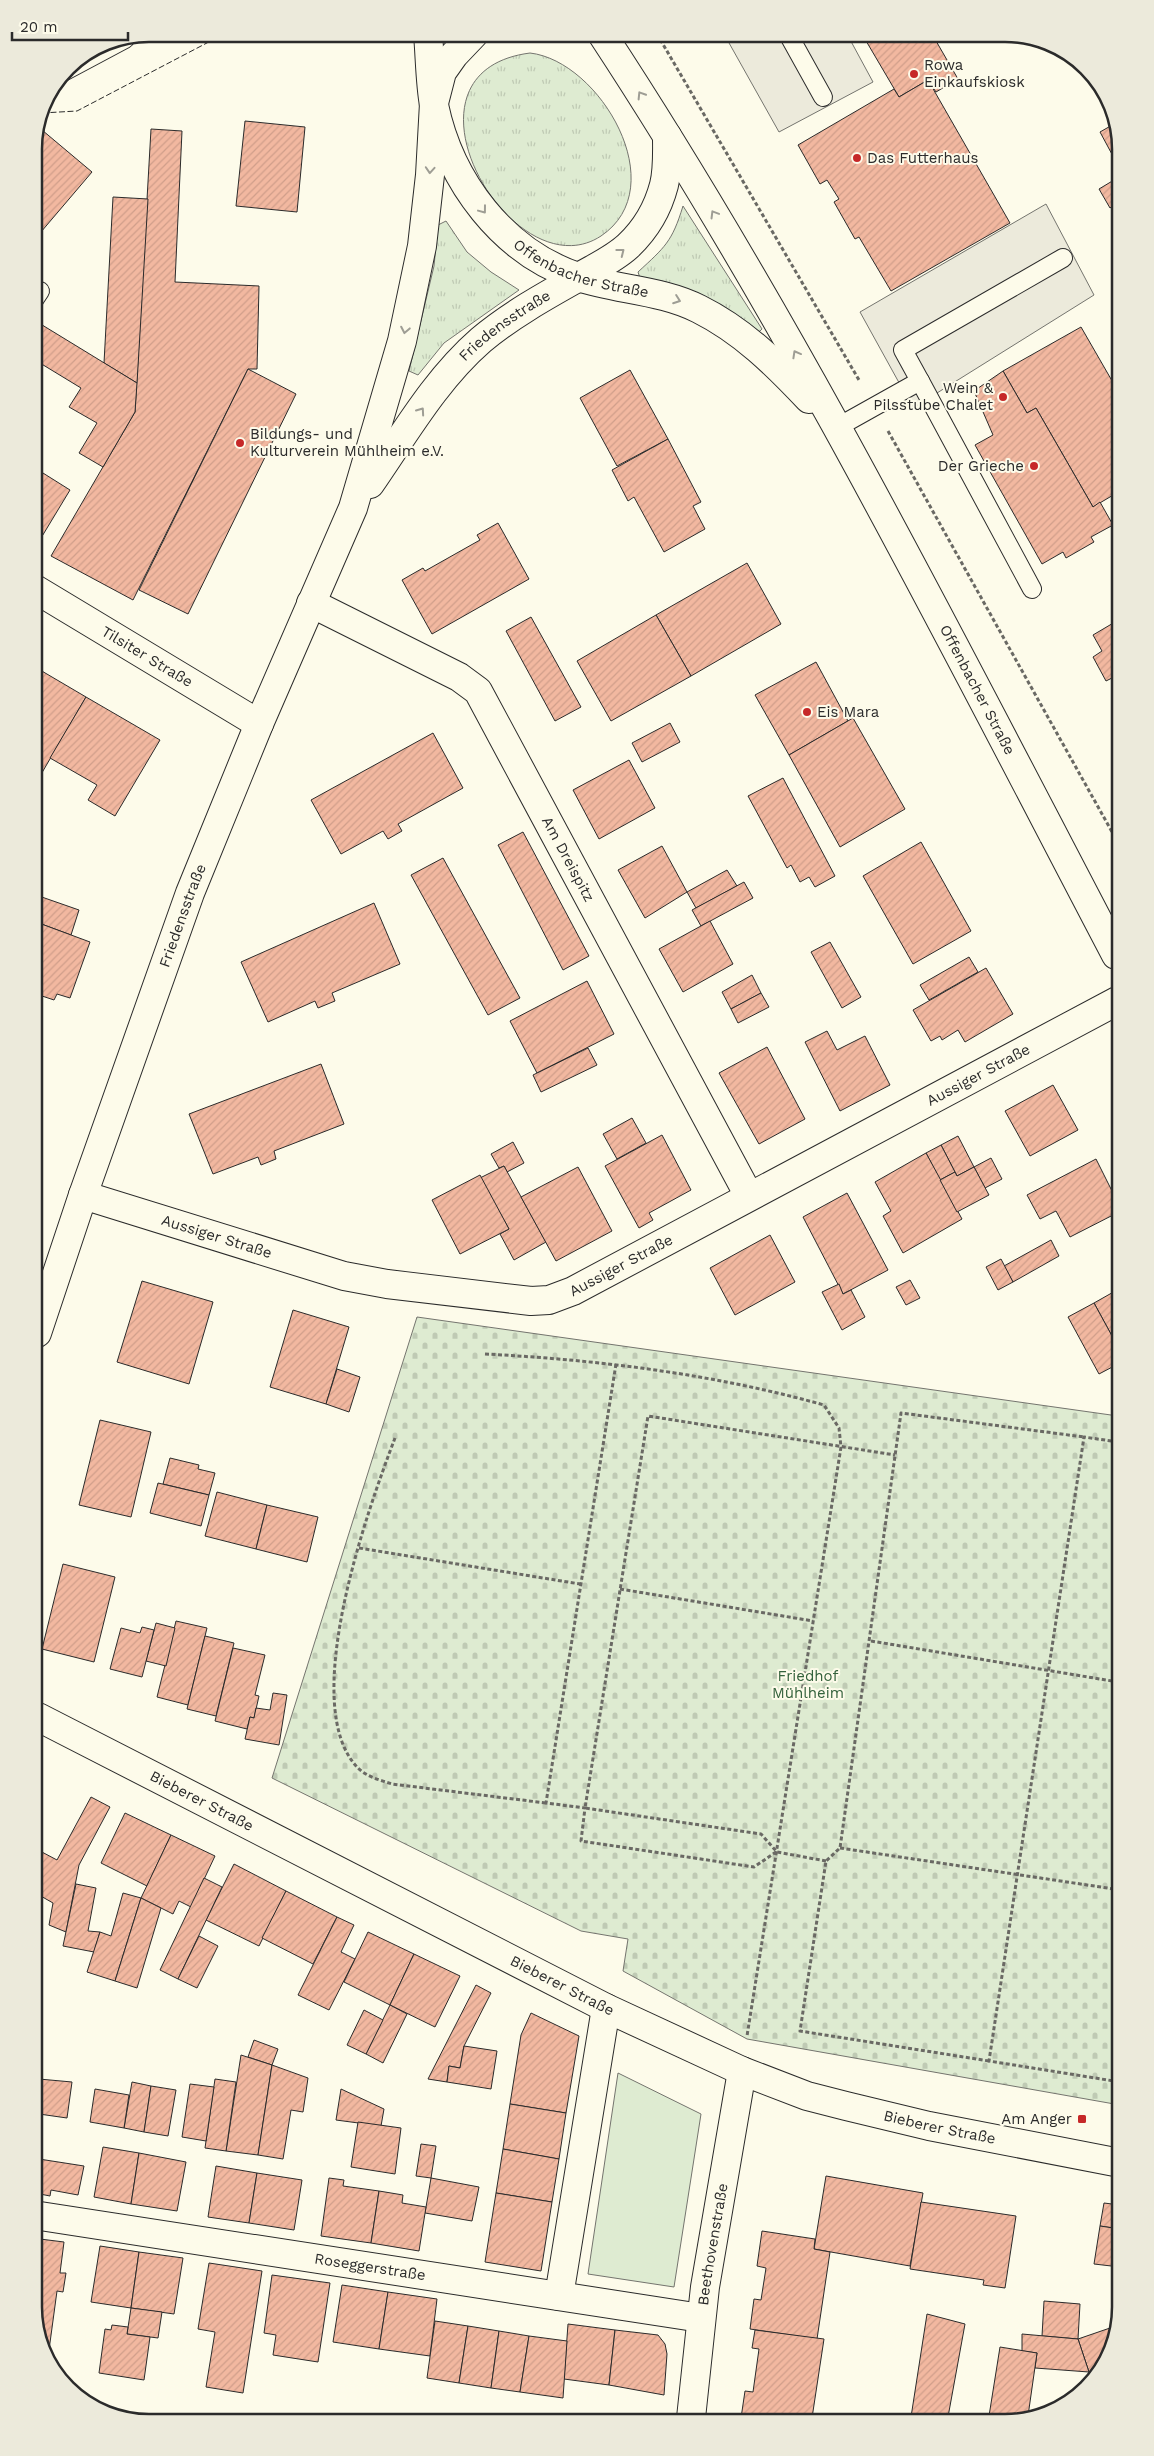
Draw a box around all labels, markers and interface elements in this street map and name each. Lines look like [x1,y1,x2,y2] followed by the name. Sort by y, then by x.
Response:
[12,10,129,42] scale bar
[20,18,58,36] text: 20 m
[924,56,1025,91] place label: Rowa Einkaufskiosk
[908,68,920,80] marker: Rowa Einkaufskiosk
[637,91,647,100] one-way arrow
[867,149,979,167] place label: Das Futterhaus
[851,152,863,164] marker: Das Futterhaus
[425,166,436,174] one-way arrow
[478,204,486,213] one-way arrow
[711,210,720,219] one-way arrow
[510,235,650,301] street label: Offenbacher Straße
[615,248,624,257] one-way arrow
[455,286,554,365] street label: Friedensstraße
[673,294,681,304] one-way arrow
[400,325,410,334] one-way arrow
[792,351,802,360] one-way arrow
[873,379,994,414] place label: Wein & Pilsstube Chalet
[997,391,1009,403] marker: Wein & Pilsstube Chalet
[415,407,424,416] one-way arrow
[250,425,444,460] place label: Bildungs- und Kulturverein Mühlheim e.V.
[234,437,246,449] marker: Bildungs- und Kulturverein Mühlheim e.V.
[938,457,1024,475] place label: Der Grieche
[1028,460,1040,472] marker: Der Grieche
[98,622,196,691] street label: Tilsiter Straße
[936,622,1019,758] street label: Offenbacher Straße
[817,703,880,721] place label: Eis Mara
[801,706,813,718] marker: Eis Mara
[538,813,598,905] street label: Am Dreispitz
[155,861,210,970] street label: Friedensstraße
[924,1040,1033,1110] street label: Aussiger Straße
[159,1211,274,1262] street label: Aussiger Straße
[566,1231,676,1300] street label: Aussiger Straße
[772,1667,844,1702] park label: Friedhof Mühlheim
[147,1767,257,1835] street label: Bieberer Straße
[507,1952,617,2019] street label: Bieberer Straße
[882,2106,997,2148] street label: Bieberer Straße
[1001,2110,1072,2128] place label: Am Anger
[1076,2113,1088,2125] marker: Am Anger
[694,2182,732,2307] street label: Beethovenstraße
[313,2249,427,2284] street label: Roseggerstraße

